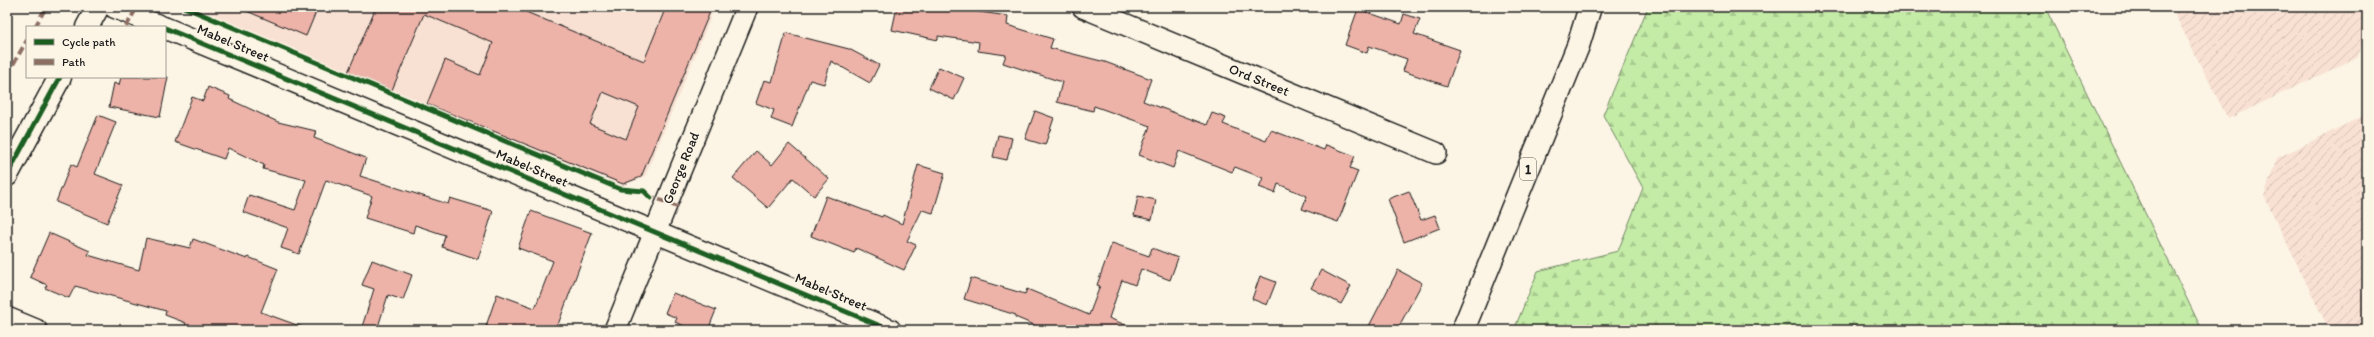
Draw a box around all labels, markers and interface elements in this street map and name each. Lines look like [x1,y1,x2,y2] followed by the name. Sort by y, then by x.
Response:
[194,20,272,66] street label: Mabel Street
[26,26,166,78] legend
[62,35,116,49] text: Cycle path
[62,55,85,69] text: Path
[1226,60,1292,100] street label: Ord Street
[659,129,703,206] street label: George Road
[493,145,571,191] street label: Mabel Street
[1520,158,1536,180] road number: 1
[792,269,870,315] street label: Mabel Street

